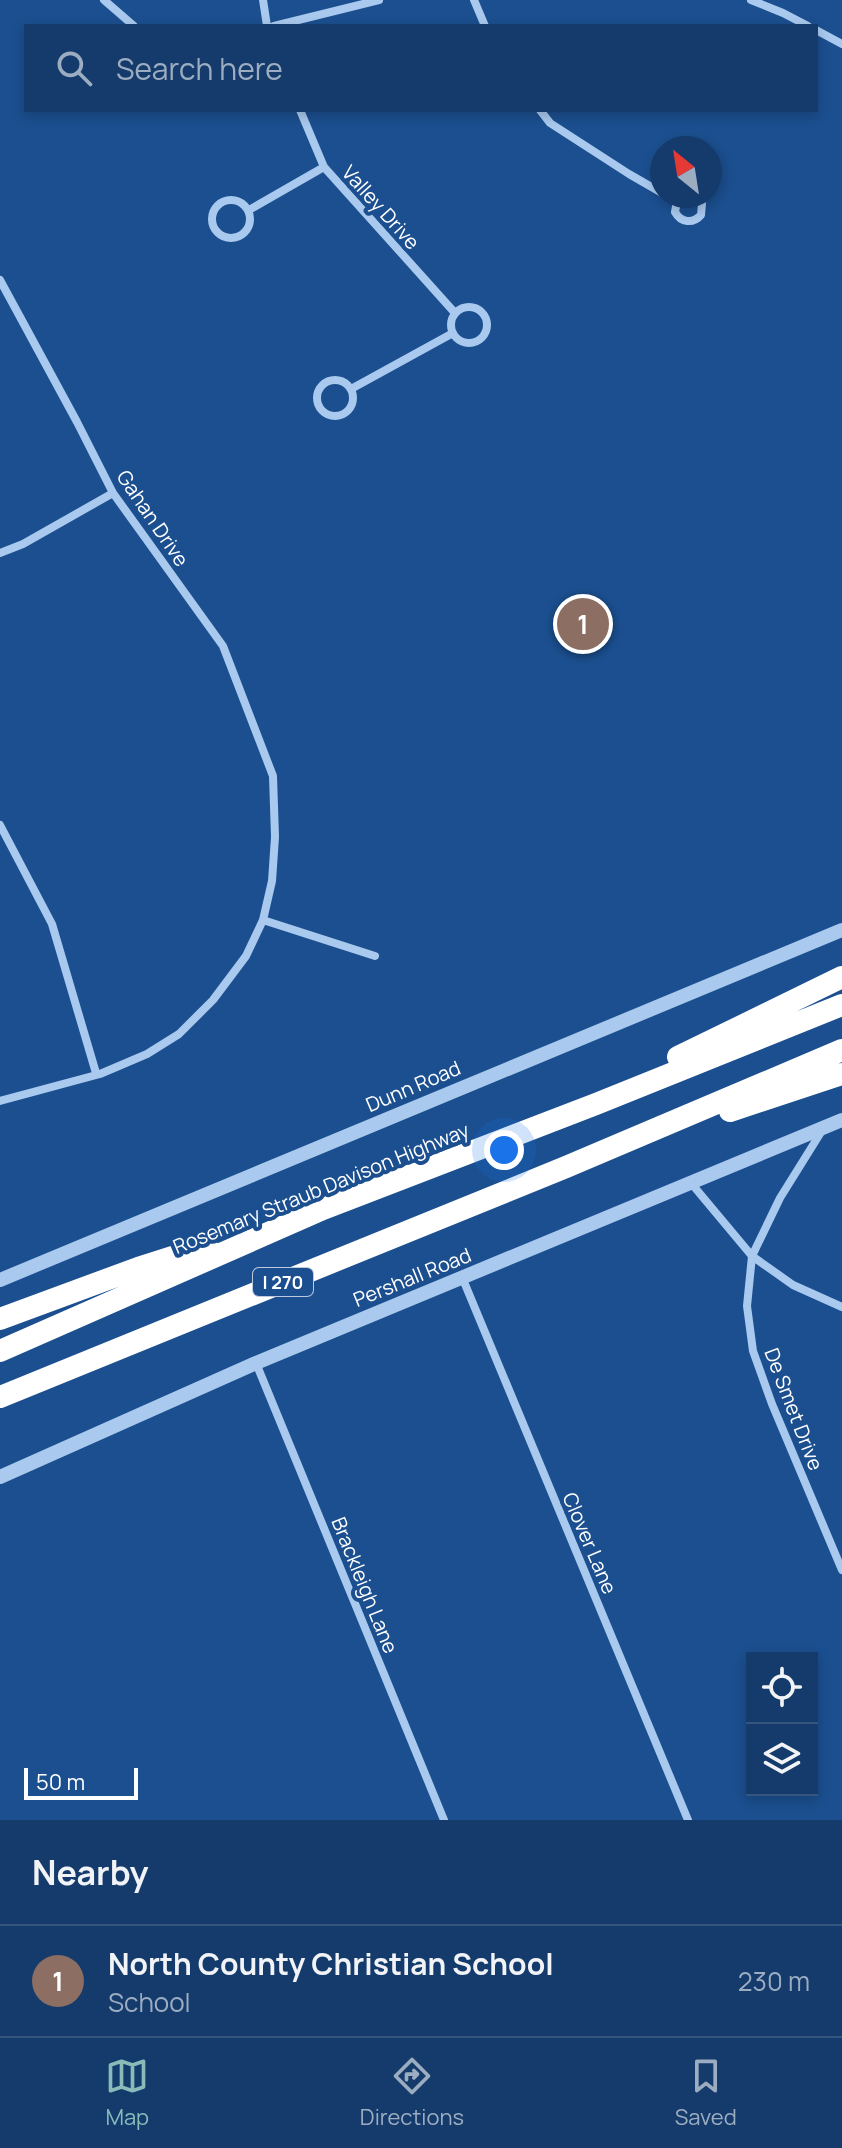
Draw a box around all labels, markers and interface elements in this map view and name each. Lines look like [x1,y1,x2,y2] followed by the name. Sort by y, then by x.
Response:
[24,24,818,112] search box
[52,46,96,90] icon: search
[116,48,283,89] text: Search here
[650,136,722,208] north arrow
[336,159,426,255] street label: Valley Drive
[111,465,195,571] street label: Gahan Drive
[557,594,609,654] pin: 1
[361,1054,465,1118] street label: Dunn Road
[169,1116,473,1260] street label: Rosemary Straub Davison Highway
[484,1130,524,1170] your location
[349,1241,475,1313] street label: Pershall Road
[253,1268,313,1296] road number: I 270
[758,1344,830,1474] street label: De Smet Drive
[556,1488,624,1598] street label: Clover Lane
[325,1513,405,1657] street label: Brackleigh Lane
[746,1652,818,1796] map controls
[746,1652,818,1724] button: locate
[746,1724,818,1796] button: layers
[24,1764,138,1800] scale bar
[36,1767,85,1797] text: 50 m
[32,1849,148,1895] text: Nearby
[108,1943,554,1984] text: North County Christian School
[52,1963,64,1999] text: 1
[738,1963,810,1999] text: 230 m
[108,1984,191,2020] text: School
[105,2054,149,2132] tab: Map
[360,2054,464,2132] tab: Directions
[675,2054,737,2132] tab: Saved

